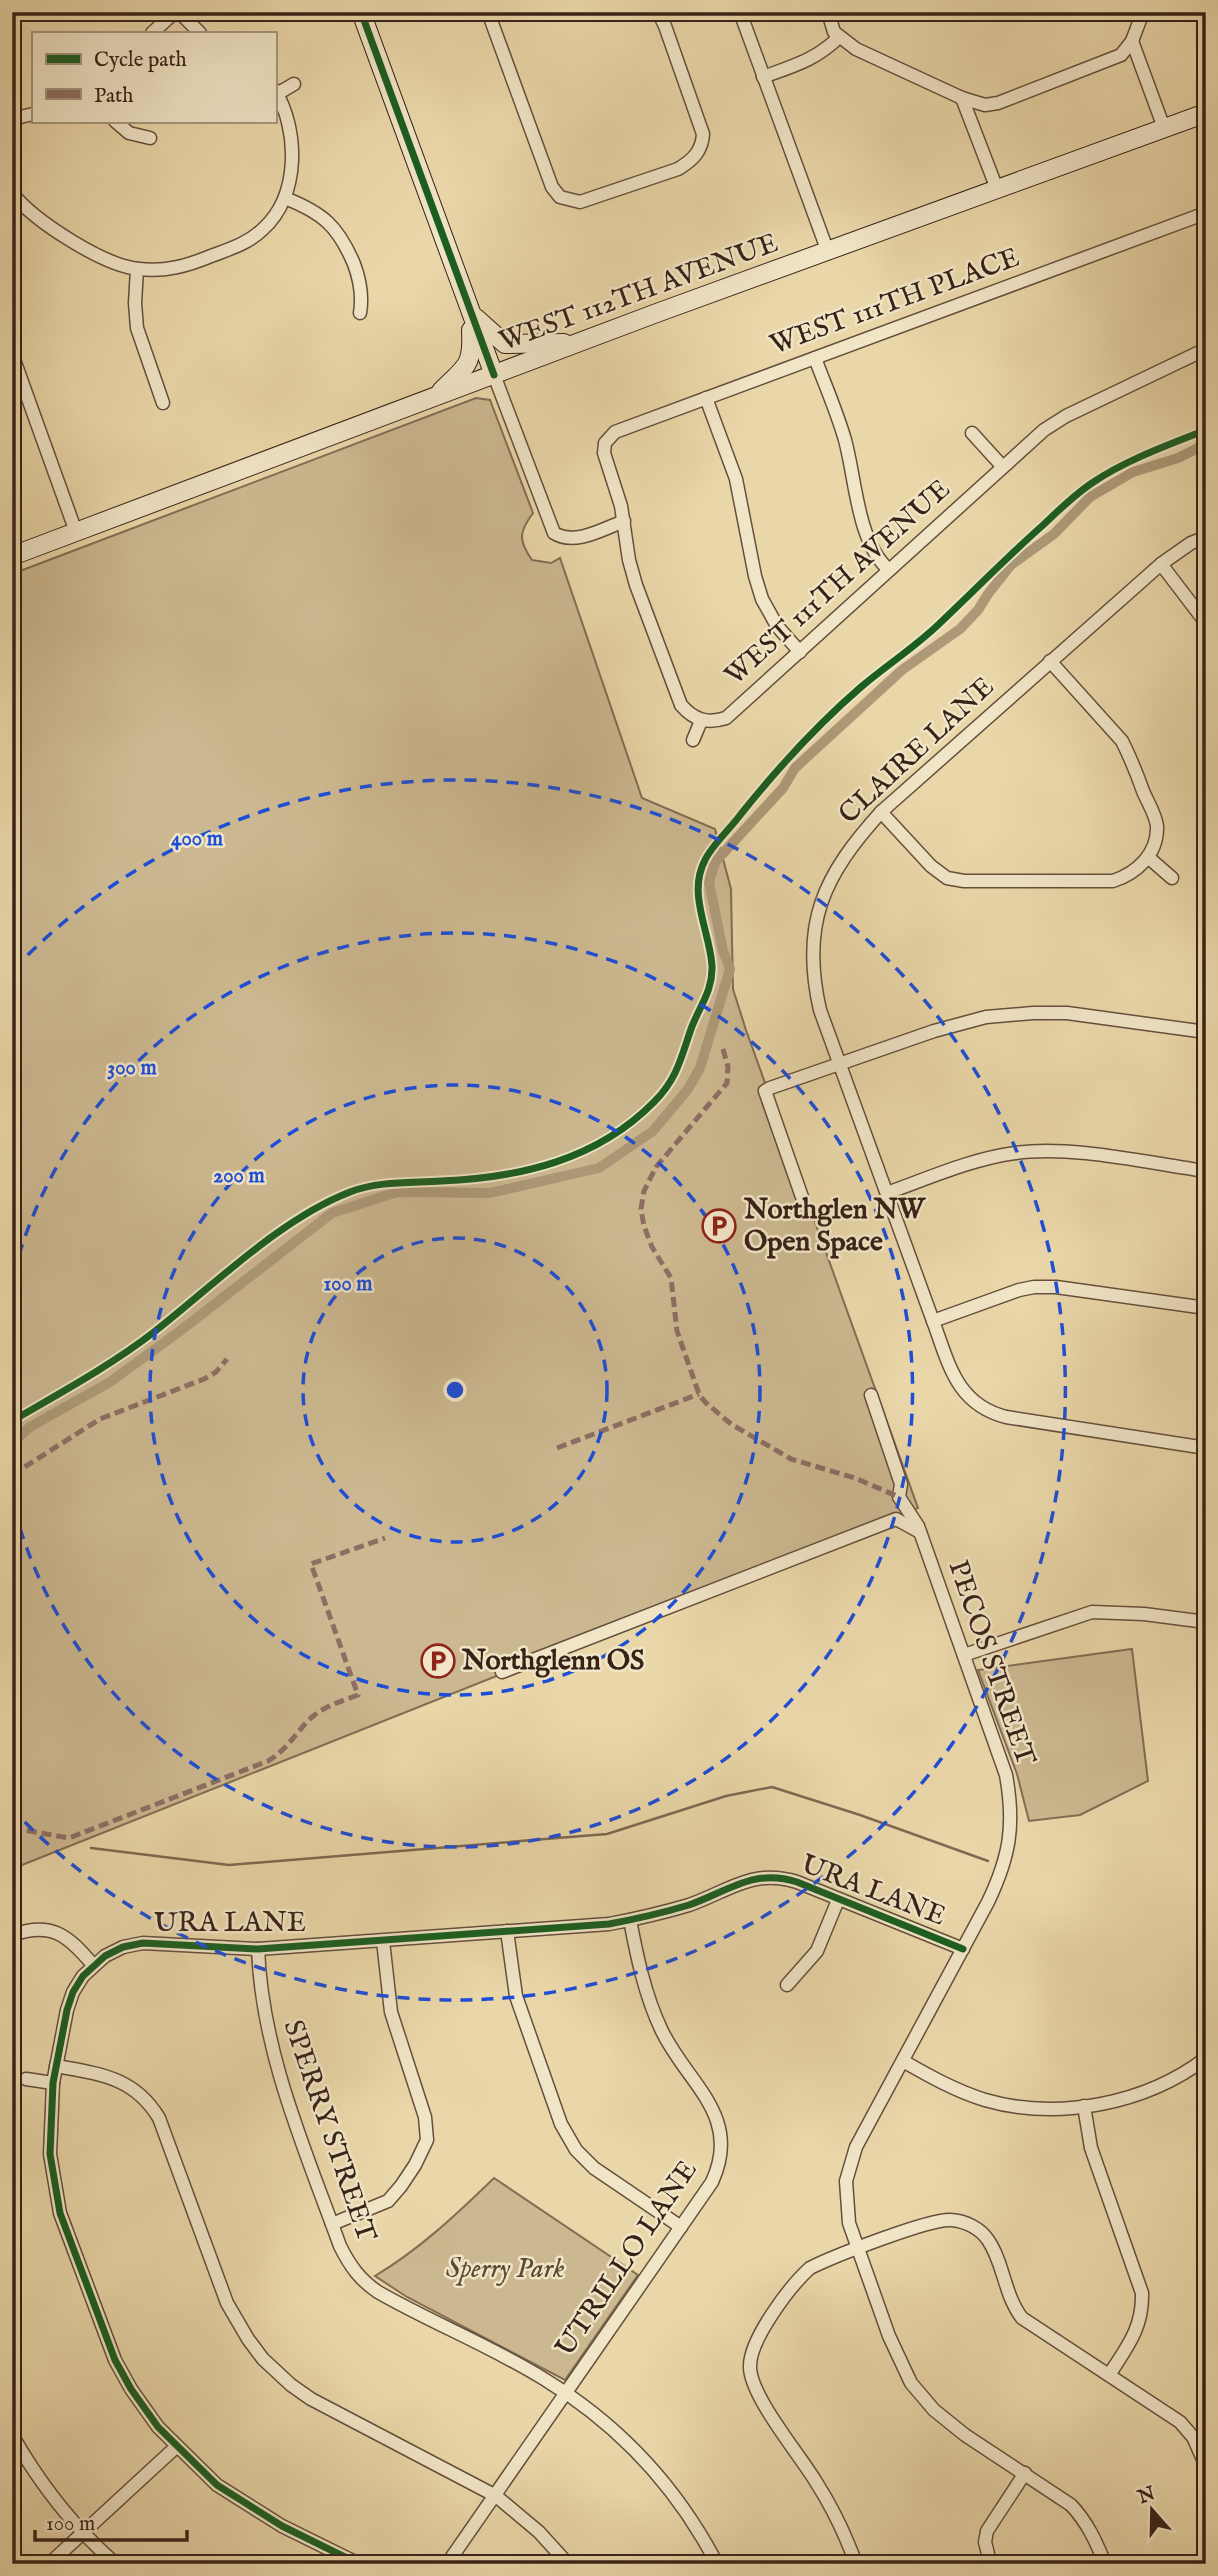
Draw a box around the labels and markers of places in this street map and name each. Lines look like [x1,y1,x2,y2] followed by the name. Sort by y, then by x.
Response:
[743,1193,927,1260] place label: Northglen NW Open Space
[700,1207,738,1245] parking icon: Northglen NW Open Space
[443,1378,467,1402] centre of rings
[419,1642,457,1680] parking icon: Northglenn OS
[461,1644,644,1679] place label: Northglenn OS

